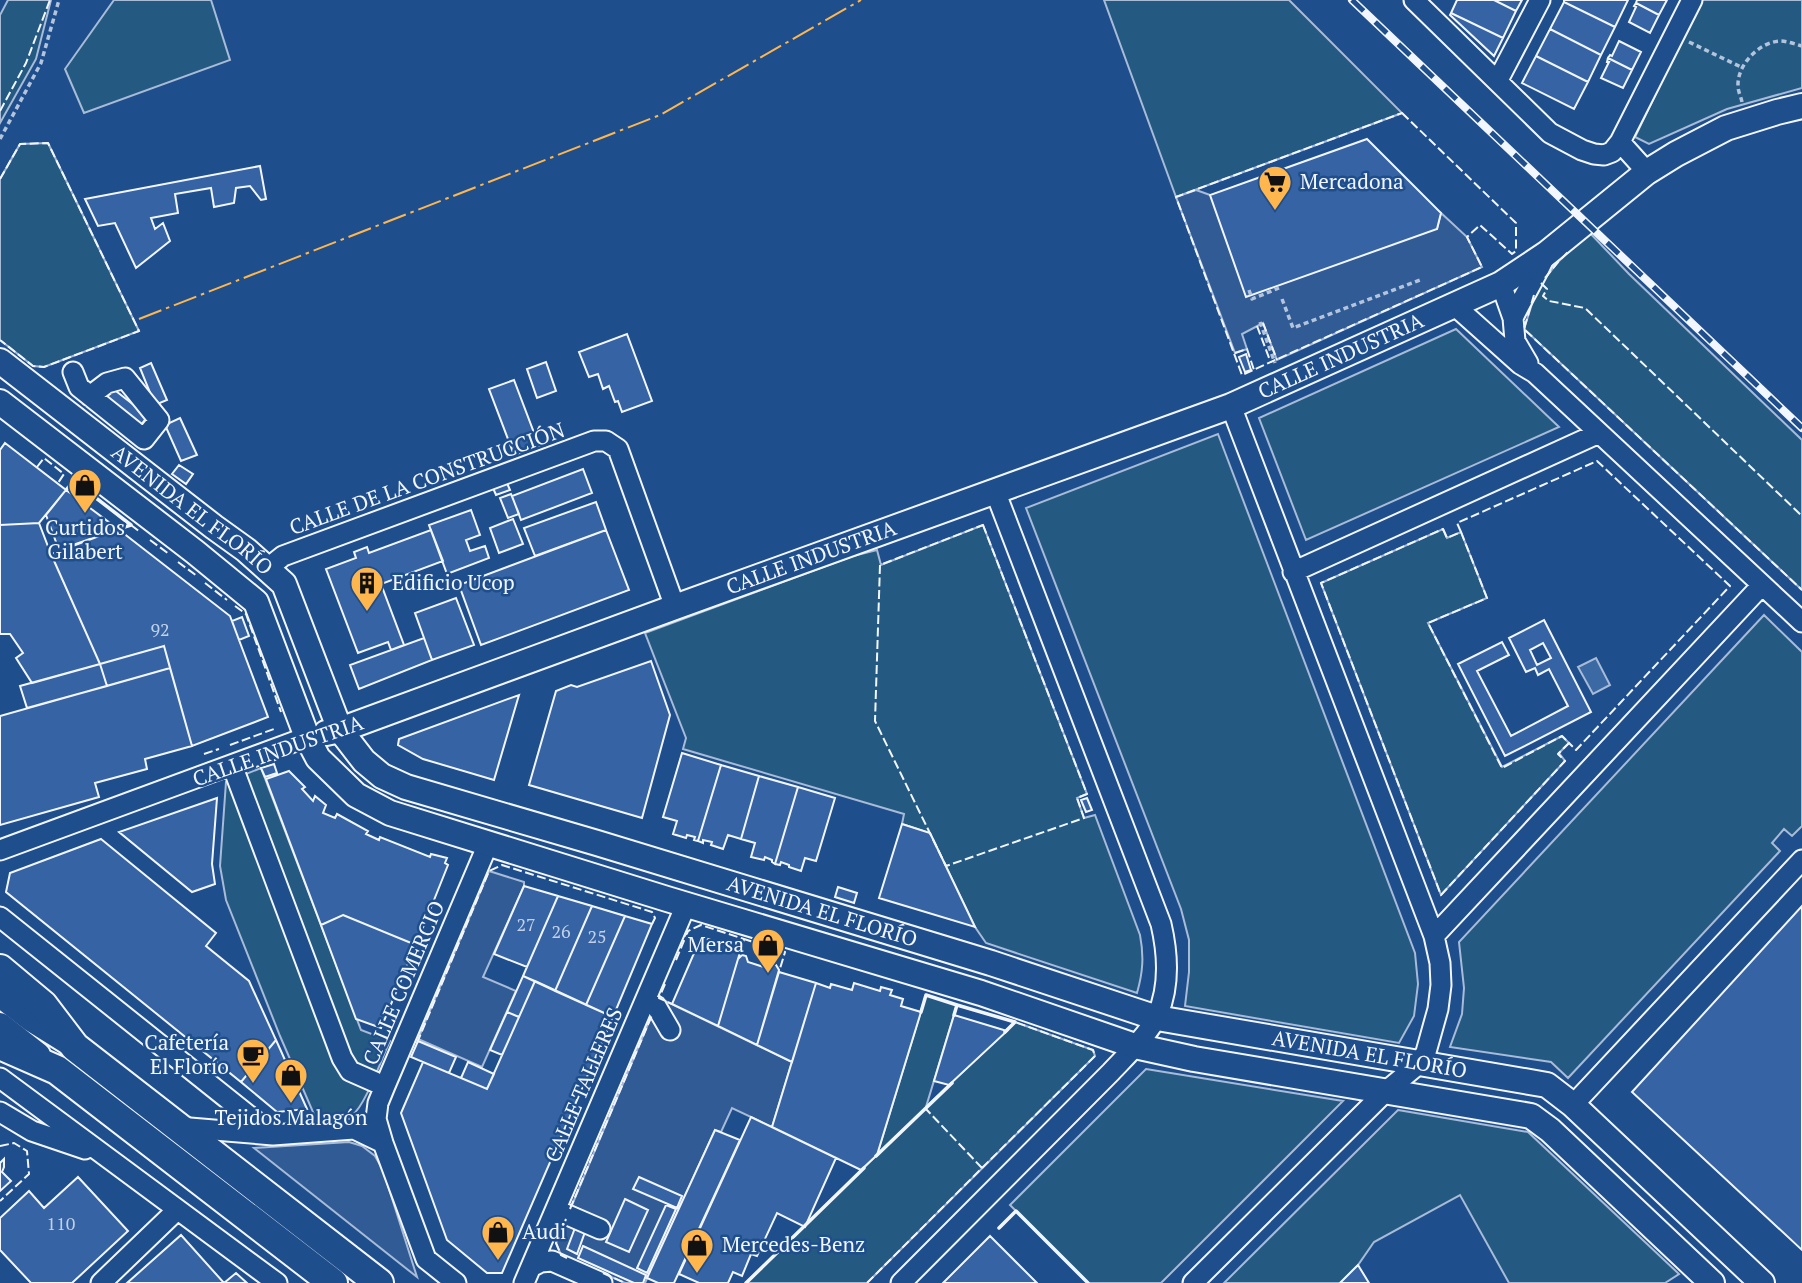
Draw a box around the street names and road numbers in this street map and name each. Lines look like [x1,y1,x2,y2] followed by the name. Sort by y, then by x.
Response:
[1253,306,1428,405] street label: CALLE INDUSTRIA
[285,415,568,541] street label: CALLE DE LA CONSTRUCCIÓN
[106,438,280,581] street label: AVENIDA EL FLORÍO
[722,513,900,600] street label: CALLE INDUSTRIA
[189,707,367,792] street label: CALLE INDUSTRIA
[724,868,921,953] street label: AVENIDA EL FLORÍO
[356,896,450,1069] street label: CALLE COMERCIO
[538,1003,628,1166] street label: CALLE TALLERES
[1270,1023,1469,1084] street label: AVENIDA EL FLORÍO

